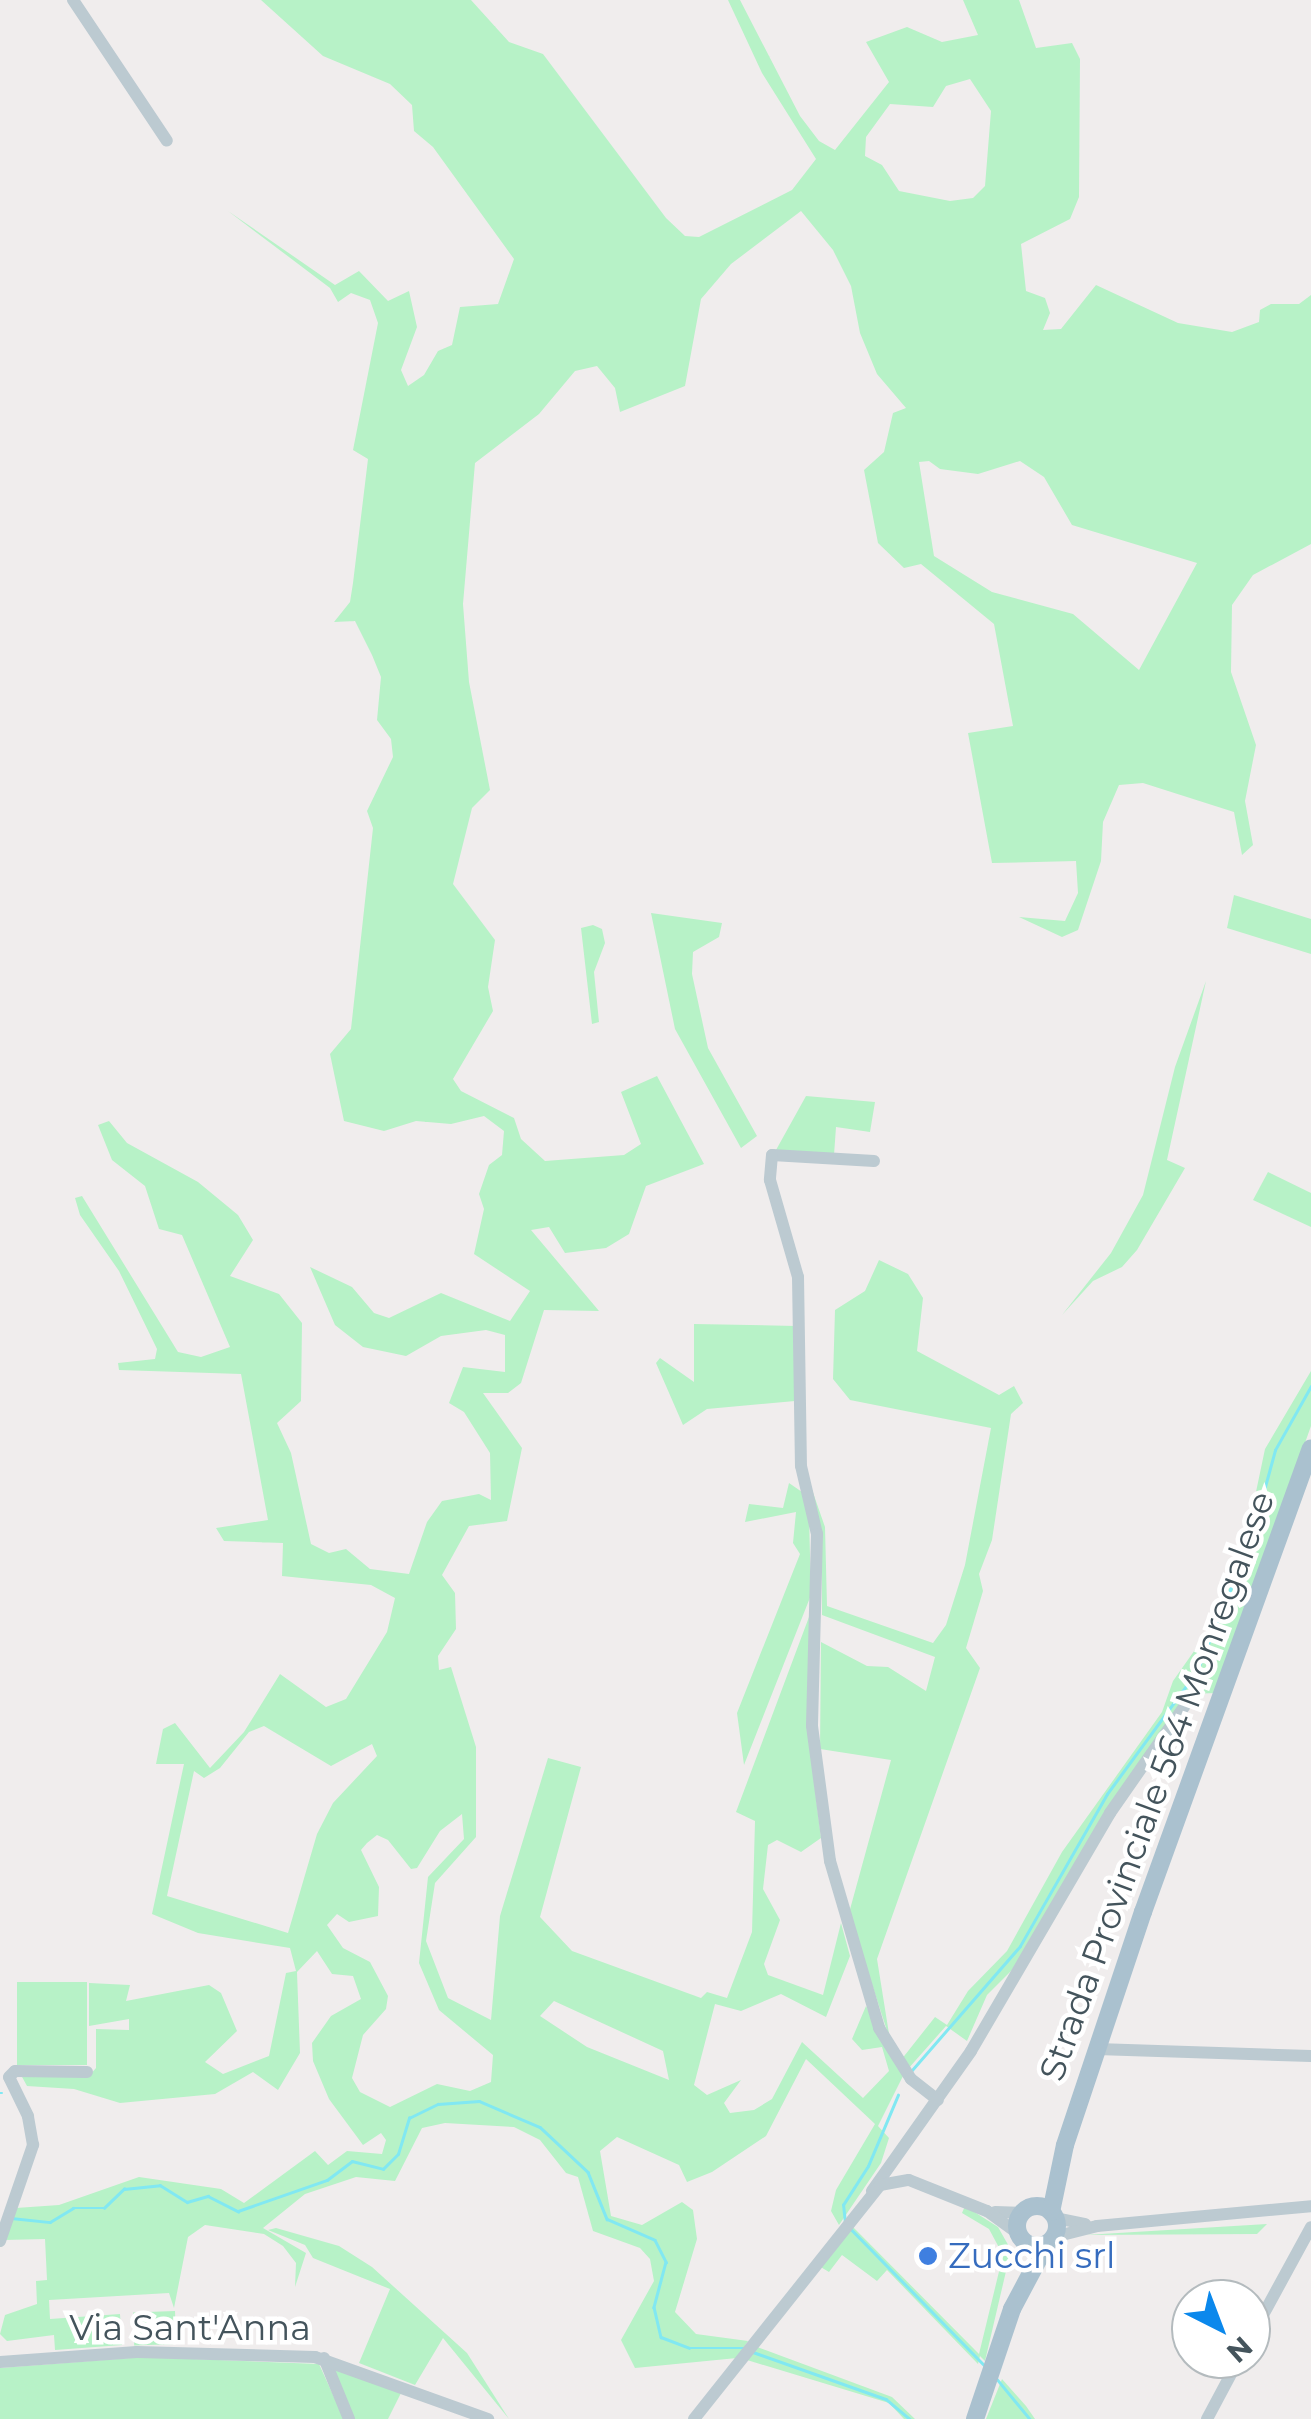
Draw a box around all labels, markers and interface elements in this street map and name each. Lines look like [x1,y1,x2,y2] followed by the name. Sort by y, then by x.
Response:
[1031,1486,1283,2086] street label: Strada Provinciale 564 Monregalese
[948,2235,1115,2277] place label: Zucchi srl
[917,2245,939,2267] marker: Zucchi srl
[1171,2279,1271,2379] north arrow
[69,2307,311,2349] street label: Via Sant'Anna
[1220,2330,1260,2370] text: N

